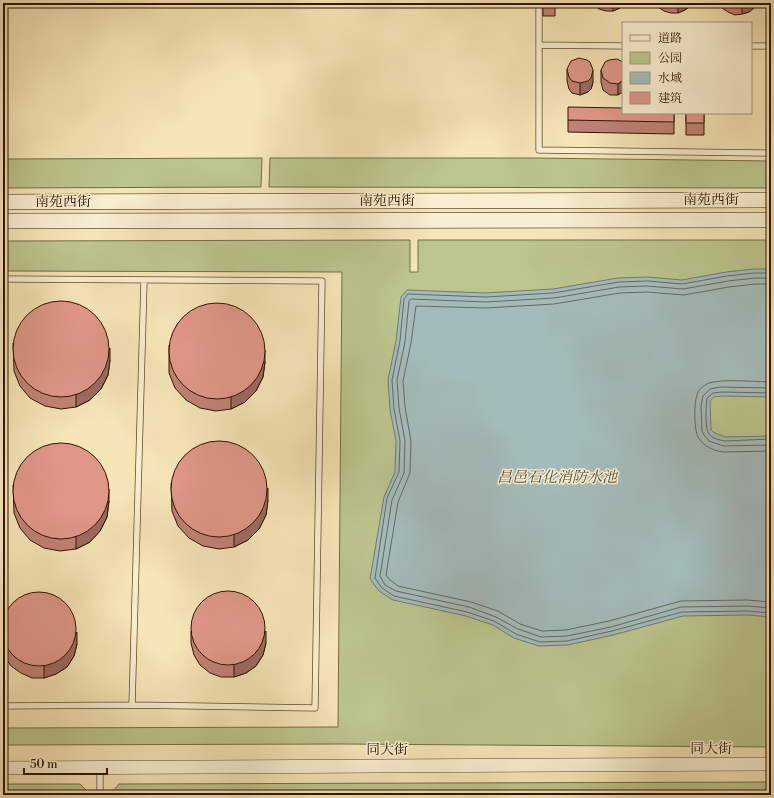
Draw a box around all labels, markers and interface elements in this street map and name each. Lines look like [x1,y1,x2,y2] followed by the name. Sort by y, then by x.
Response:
[622,22,752,114] legend
[658,31,682,46] text: 道路
[658,51,682,66] text: 公园
[658,71,682,86] text: 水域
[658,91,682,106] text: 建筑
[683,191,739,209] street label: 南苑西街
[359,192,415,210] street label: 南苑西街
[35,193,91,211] street label: 南苑西街
[497,468,619,487] water label: 昌邑石化消防水池
[690,740,732,758] street label: 同大街
[366,741,408,759] street label: 同大街
[24,750,107,776] scale bar
[30,757,58,772] text: 50 m

